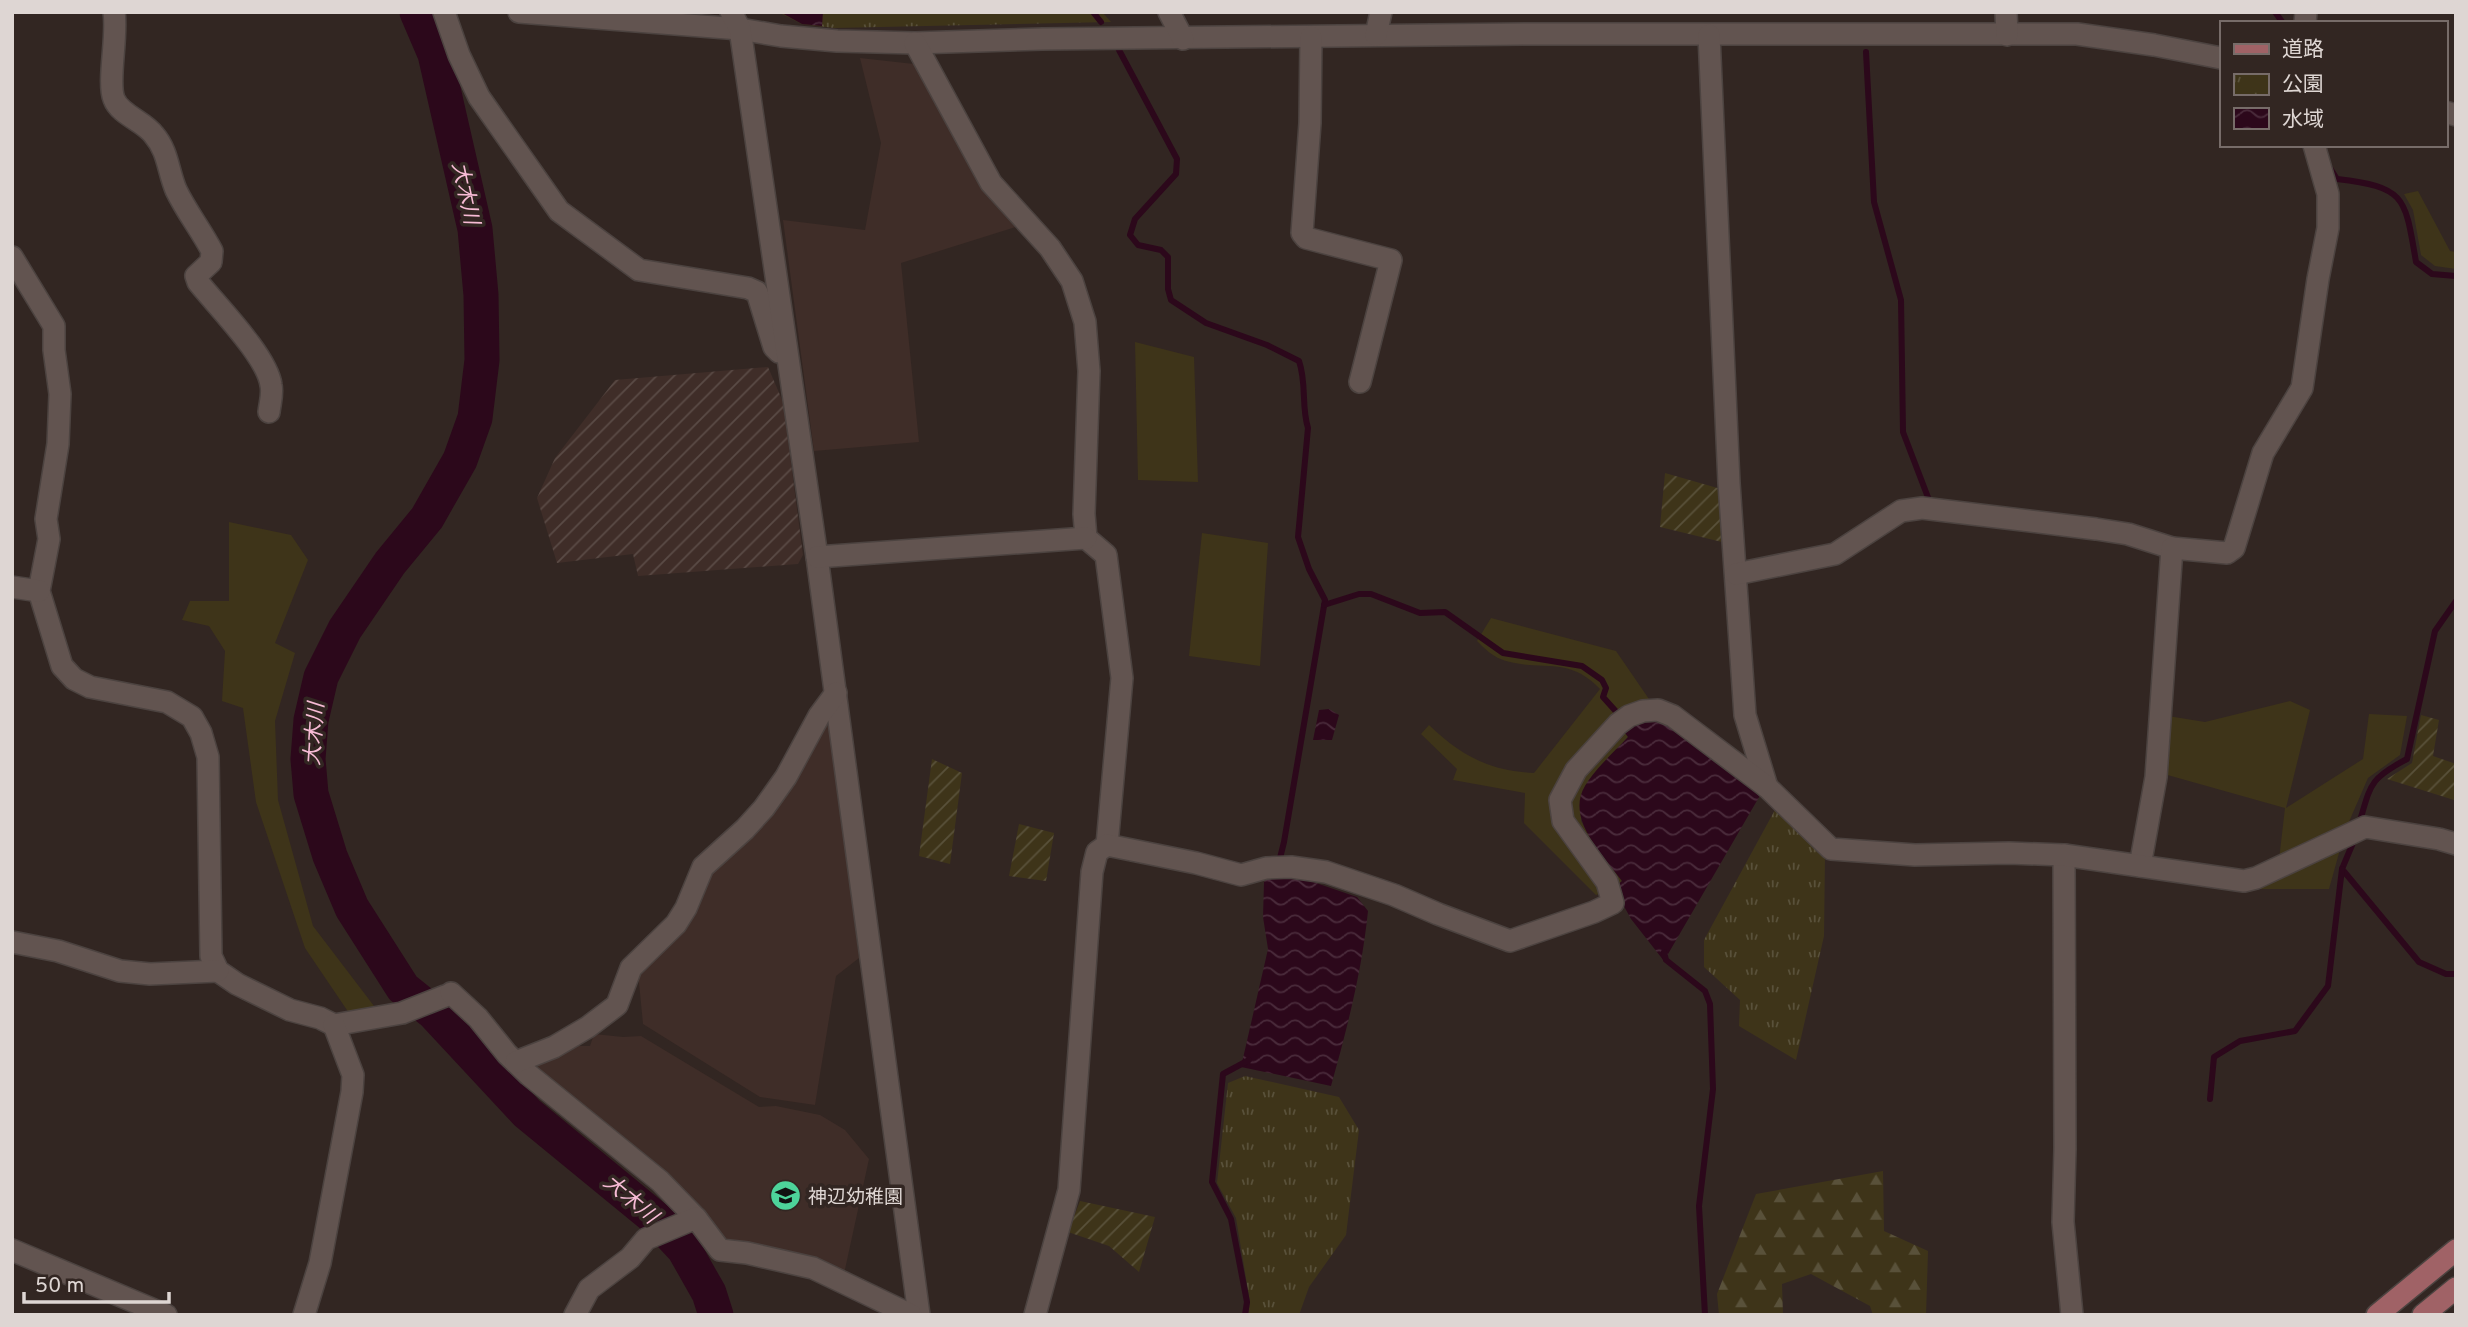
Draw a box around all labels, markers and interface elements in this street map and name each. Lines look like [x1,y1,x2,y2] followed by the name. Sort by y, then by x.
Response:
[2220,21,2447,147] legend
[2282,37,2324,64] text: 道路
[2282,72,2324,99] text: 公園
[2282,107,2324,134] text: 水域
[445,160,485,229] water label: 大木川
[300,700,331,766] water label: 大木川
[597,1170,664,1232] water label: 大木川
[768,1179,802,1213] school or university icon: 神辺幼稚園
[808,1186,903,1210] place label: 神辺幼稚園
[24,1260,170,1304] scale bar
[35,1273,84,1300] text: 50 m

